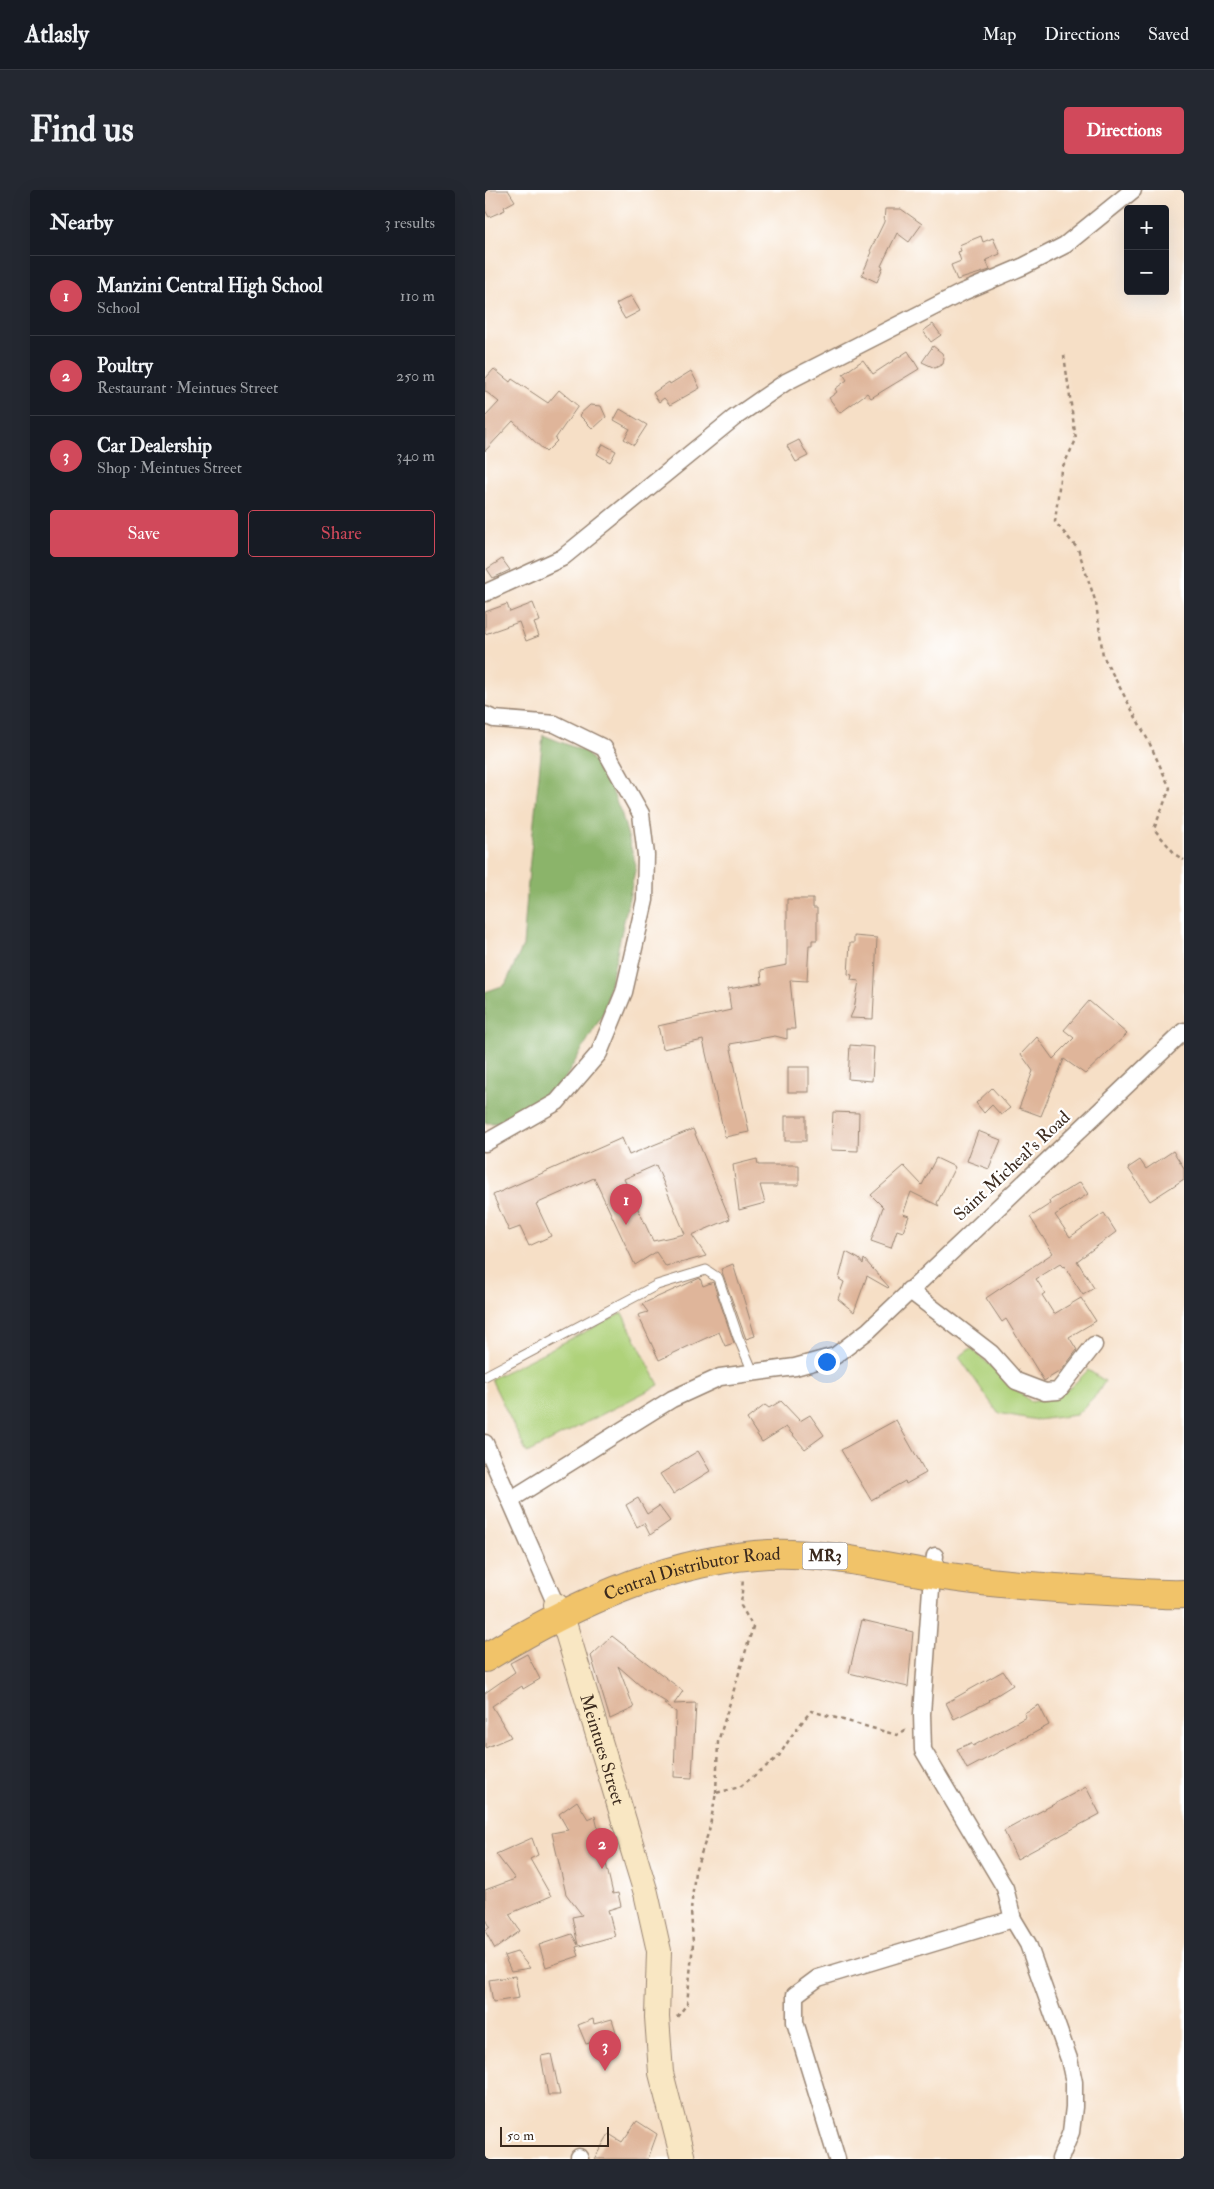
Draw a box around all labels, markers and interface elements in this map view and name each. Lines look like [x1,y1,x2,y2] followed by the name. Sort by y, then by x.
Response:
[25,19,89,50] text: Atlasly
[983,23,1016,46] text: Map
[1044,23,1120,46] text: Directions
[1148,23,1189,46] text: Saved
[1064,107,1184,154] button: Directions
[30,108,134,152] text: Find us
[1124,205,1169,295] map controls
[1124,205,1169,250] button: +
[50,209,113,236] text: Nearby
[384,213,435,233] text: 3 results
[1124,250,1169,295] button: −
[97,274,323,298] text: Manzini Central High School
[63,286,69,306] text: 1
[400,286,435,306] text: 110 m
[97,298,140,318] text: School
[97,354,153,378] text: Poultry
[62,366,70,386] text: 2
[396,366,435,386] text: 250 m
[97,378,278,398] text: Restaurant · Meintues Street
[97,434,212,458] text: Car Dealership
[63,446,69,466] text: 3
[396,446,435,466] text: 340 m
[97,458,242,478] text: Shop · Meintues Street
[50,510,238,557] button: Save
[248,510,435,557] button: Share
[949,1106,1075,1226] street label: Saint Micheal's Road
[610,1184,642,1225] pin: 1
[814,1349,840,1375] your location
[600,1542,781,1606] street label: Central Distributor Road
[803,1542,847,1570] road number: MR3
[575,1691,630,1808] street label: Meintues Street
[586,1828,618,1869] pin: 2
[589,2030,621,2071] pin: 3
[500,2124,609,2147] scale bar
[507,2127,534,2144] text: 50 m

